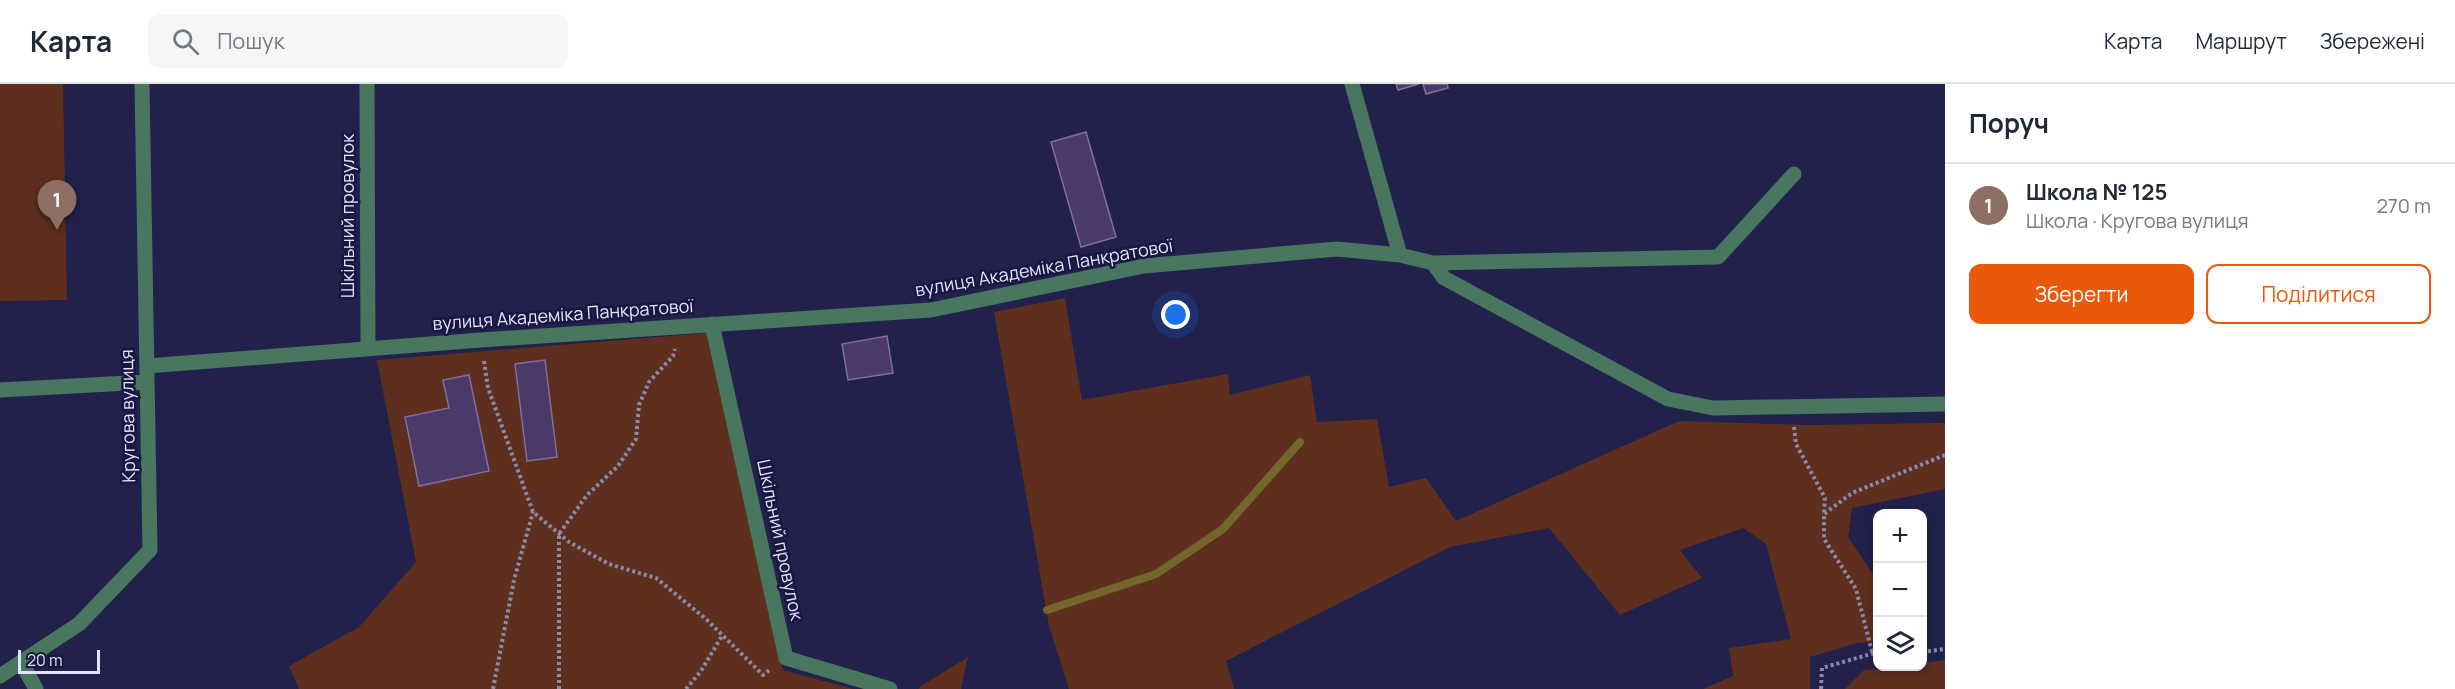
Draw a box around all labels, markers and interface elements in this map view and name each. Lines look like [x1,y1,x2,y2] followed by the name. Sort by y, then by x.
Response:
[148,14,568,68] search box
[30,22,112,60] text: Карта
[169,25,202,58] icon: search
[217,26,285,56] text: Пошук
[2104,27,2162,55] text: Карта
[2195,27,2287,55] text: Маршрут
[2320,27,2425,55] text: Збережені
[1969,105,2049,141] text: Поруч
[335,133,359,298] street label: Шкільний провулок
[2026,177,2167,207] text: Школа № 125
[38,180,76,230] pin: 1
[1984,192,1993,219] text: 1
[2376,192,2431,219] text: 270 m
[2026,207,2249,234] text: Школа · Кругова вулиця
[913,232,1175,302] street label: вулиця Академіка Панкратової
[1969,264,2194,324] button: Зберегти
[2206,264,2431,324] button: Поділитися
[432,293,695,335] street label: вулиця Академіка Панкратової
[1161,300,1190,329] your location
[114,349,140,483] street label: Кругова вулиця
[752,457,810,624] street label: Шкільний провулок
[1873,509,1927,671] map controls
[1873,509,1927,563] button: +
[1873,563,1927,617] button: −
[1873,617,1927,671] button: layers
[18,647,100,674] scale bar
[27,649,63,671] text: 20 m

